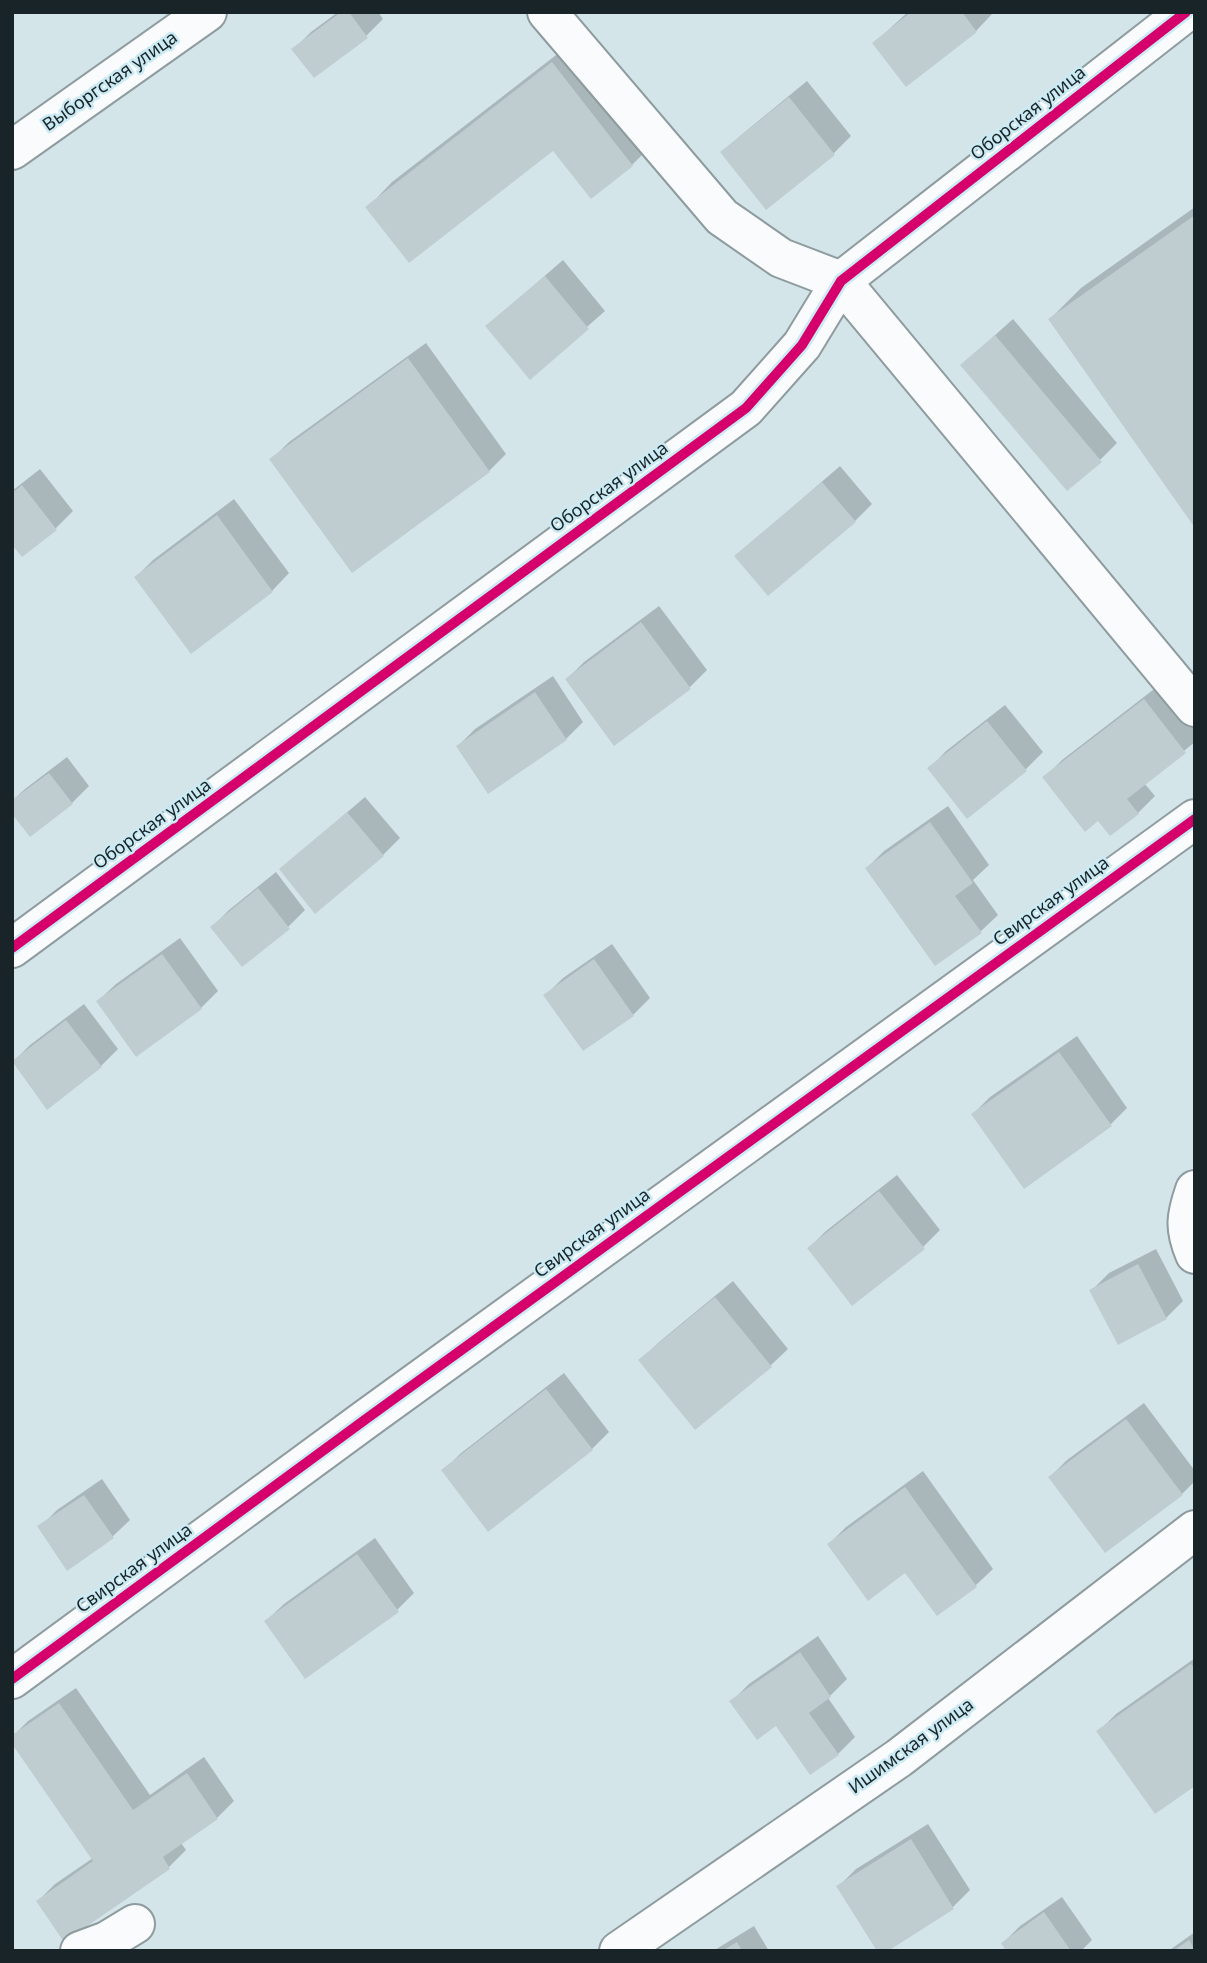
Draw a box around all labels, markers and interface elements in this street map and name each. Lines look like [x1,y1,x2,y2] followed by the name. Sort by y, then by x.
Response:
[37,25,182,136] street label: Выборгская улица
[965,60,1090,165] street label: Оборская улица
[545,435,672,537] street label: Оборская улица
[88,772,215,874] street label: Оборская улица
[988,850,1113,950] street label: Свирская улица
[529,1182,654,1282] street label: Свирская улица
[71,1517,196,1617] street label: Свирская улица
[843,1692,978,1799] street label: Ишимская улица

